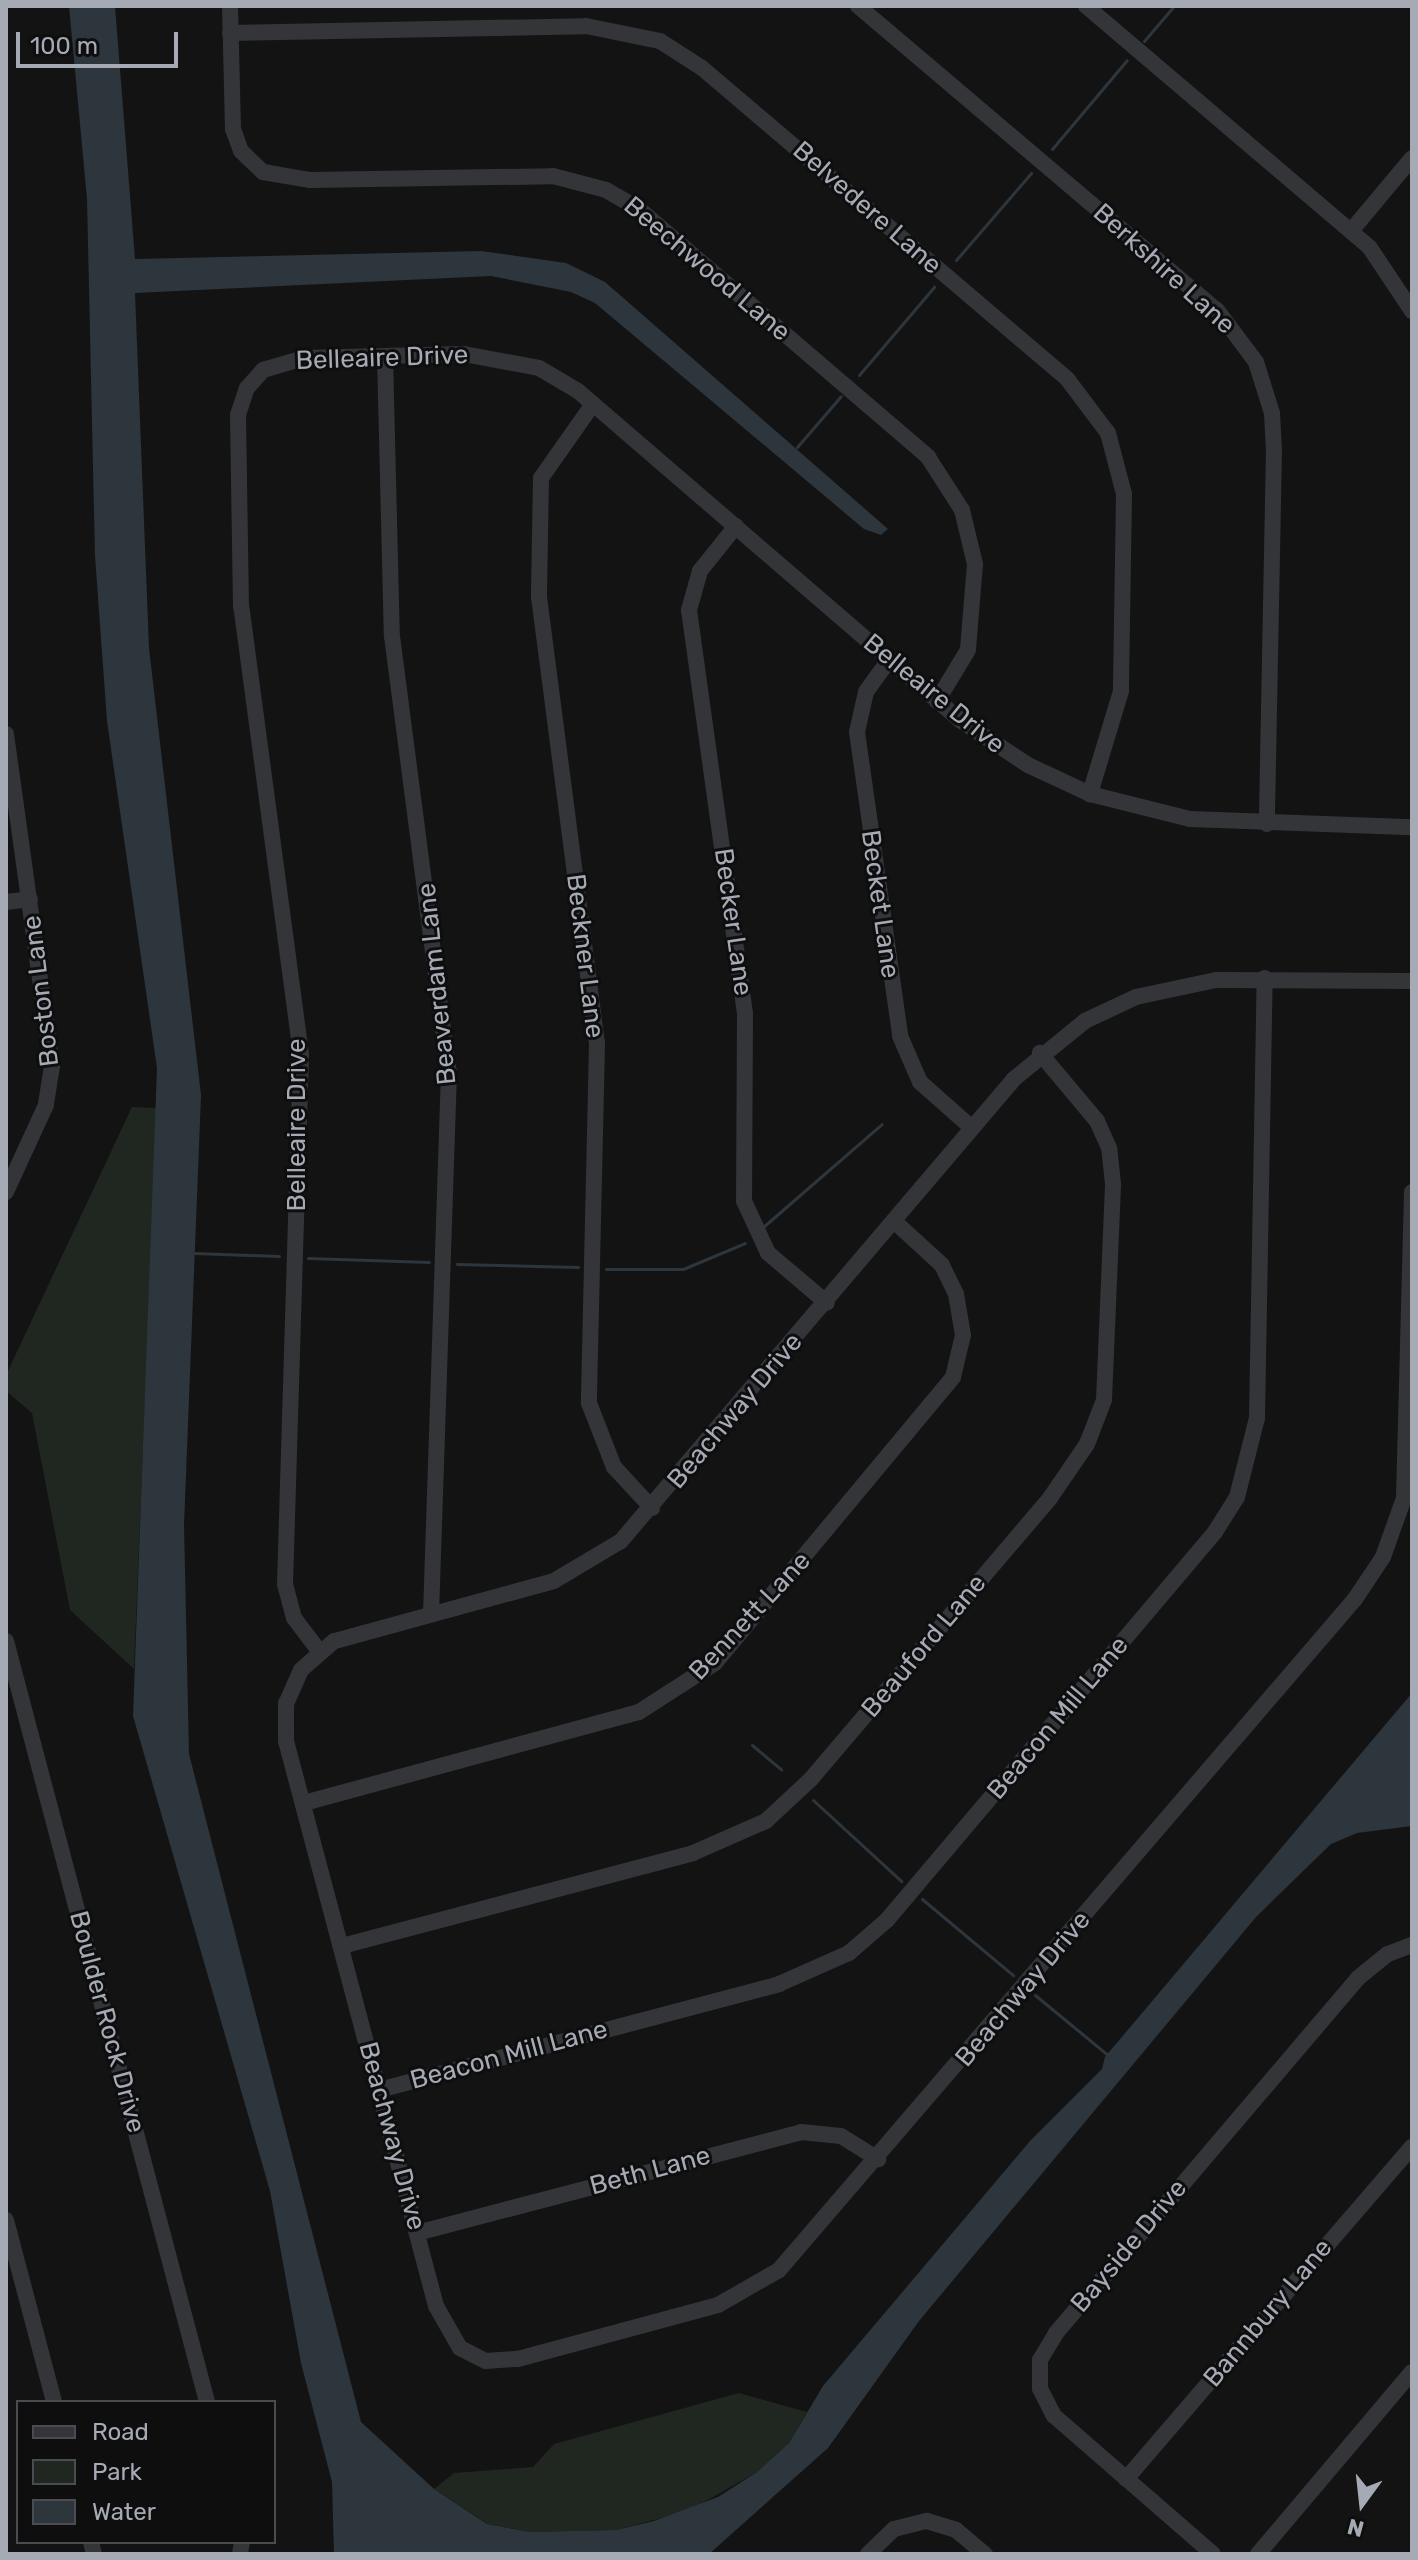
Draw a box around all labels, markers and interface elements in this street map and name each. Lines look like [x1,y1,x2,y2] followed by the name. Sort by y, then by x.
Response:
[20,16,182,66] scale bar
[30,32,98,60] text: 100 m
[786,135,948,281] street label: Belvedere Lane
[617,190,797,348] street label: Beechwood Lane
[1087,197,1241,341] street label: Berkshire Lane
[295,339,469,377] street label: Belleaire Drive
[857,627,1011,761] street label: Belleaire Drive
[854,828,906,980] street label: Becket Lane
[707,846,759,998] street label: Becker Lane
[559,872,611,1040] street label: Beckner Lane
[411,882,463,1086] street label: Beaverdam Lane
[16,914,66,1068] street label: Boston Lane
[281,1039,313,1211] street label: Belleaire Drive
[661,1327,809,1495] street label: Beachway Drive
[683,1545,817,1687] street label: Bennett Lane
[855,1568,993,1724] street label: Beauford Lane
[981,1630,1135,1806] street label: Beacon Mill Lane
[949,1905,1097,2073] street label: Beachway Drive
[62,1907,152,2137] street label: Boulder Rock Drive
[407,2014,611,2096] street label: Beacon Mill Lane
[352,2038,432,2234] street label: Beachway Drive
[586,2140,714,2202] street label: Beth Lane
[1064,2173,1194,2319] street label: Bayside Drive
[1197,2232,1339,2394] street label: Bannbury Lane
[16,2400,276,2544] legend
[92,2418,149,2446] text: Road
[92,2458,142,2486] text: Park
[1322,2464,1402,2544] north arrow
[92,2498,156,2526] text: Water
[1345,2513,1367,2543] text: N

